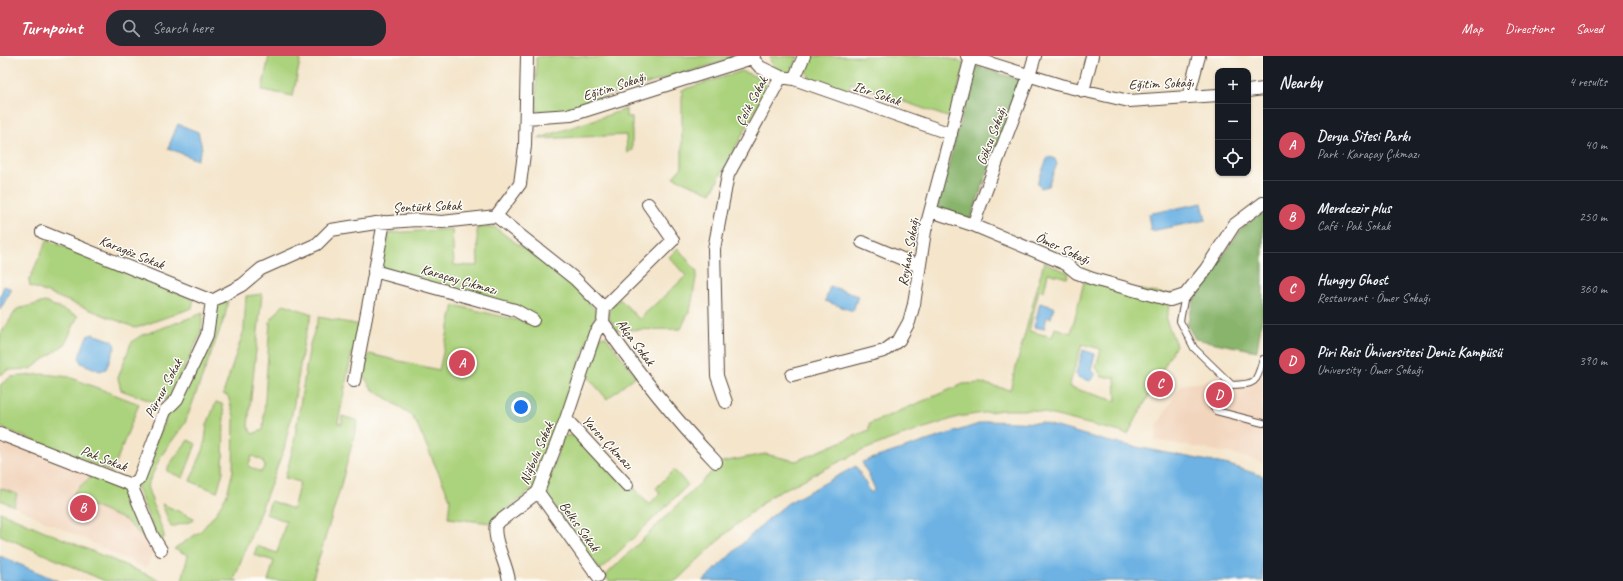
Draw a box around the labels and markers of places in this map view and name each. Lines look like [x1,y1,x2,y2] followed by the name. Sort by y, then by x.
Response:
[449,348,475,378] pin: A
[1147,369,1173,399] pin: C
[1206,380,1232,410] pin: D
[70,493,96,523] pin: B

